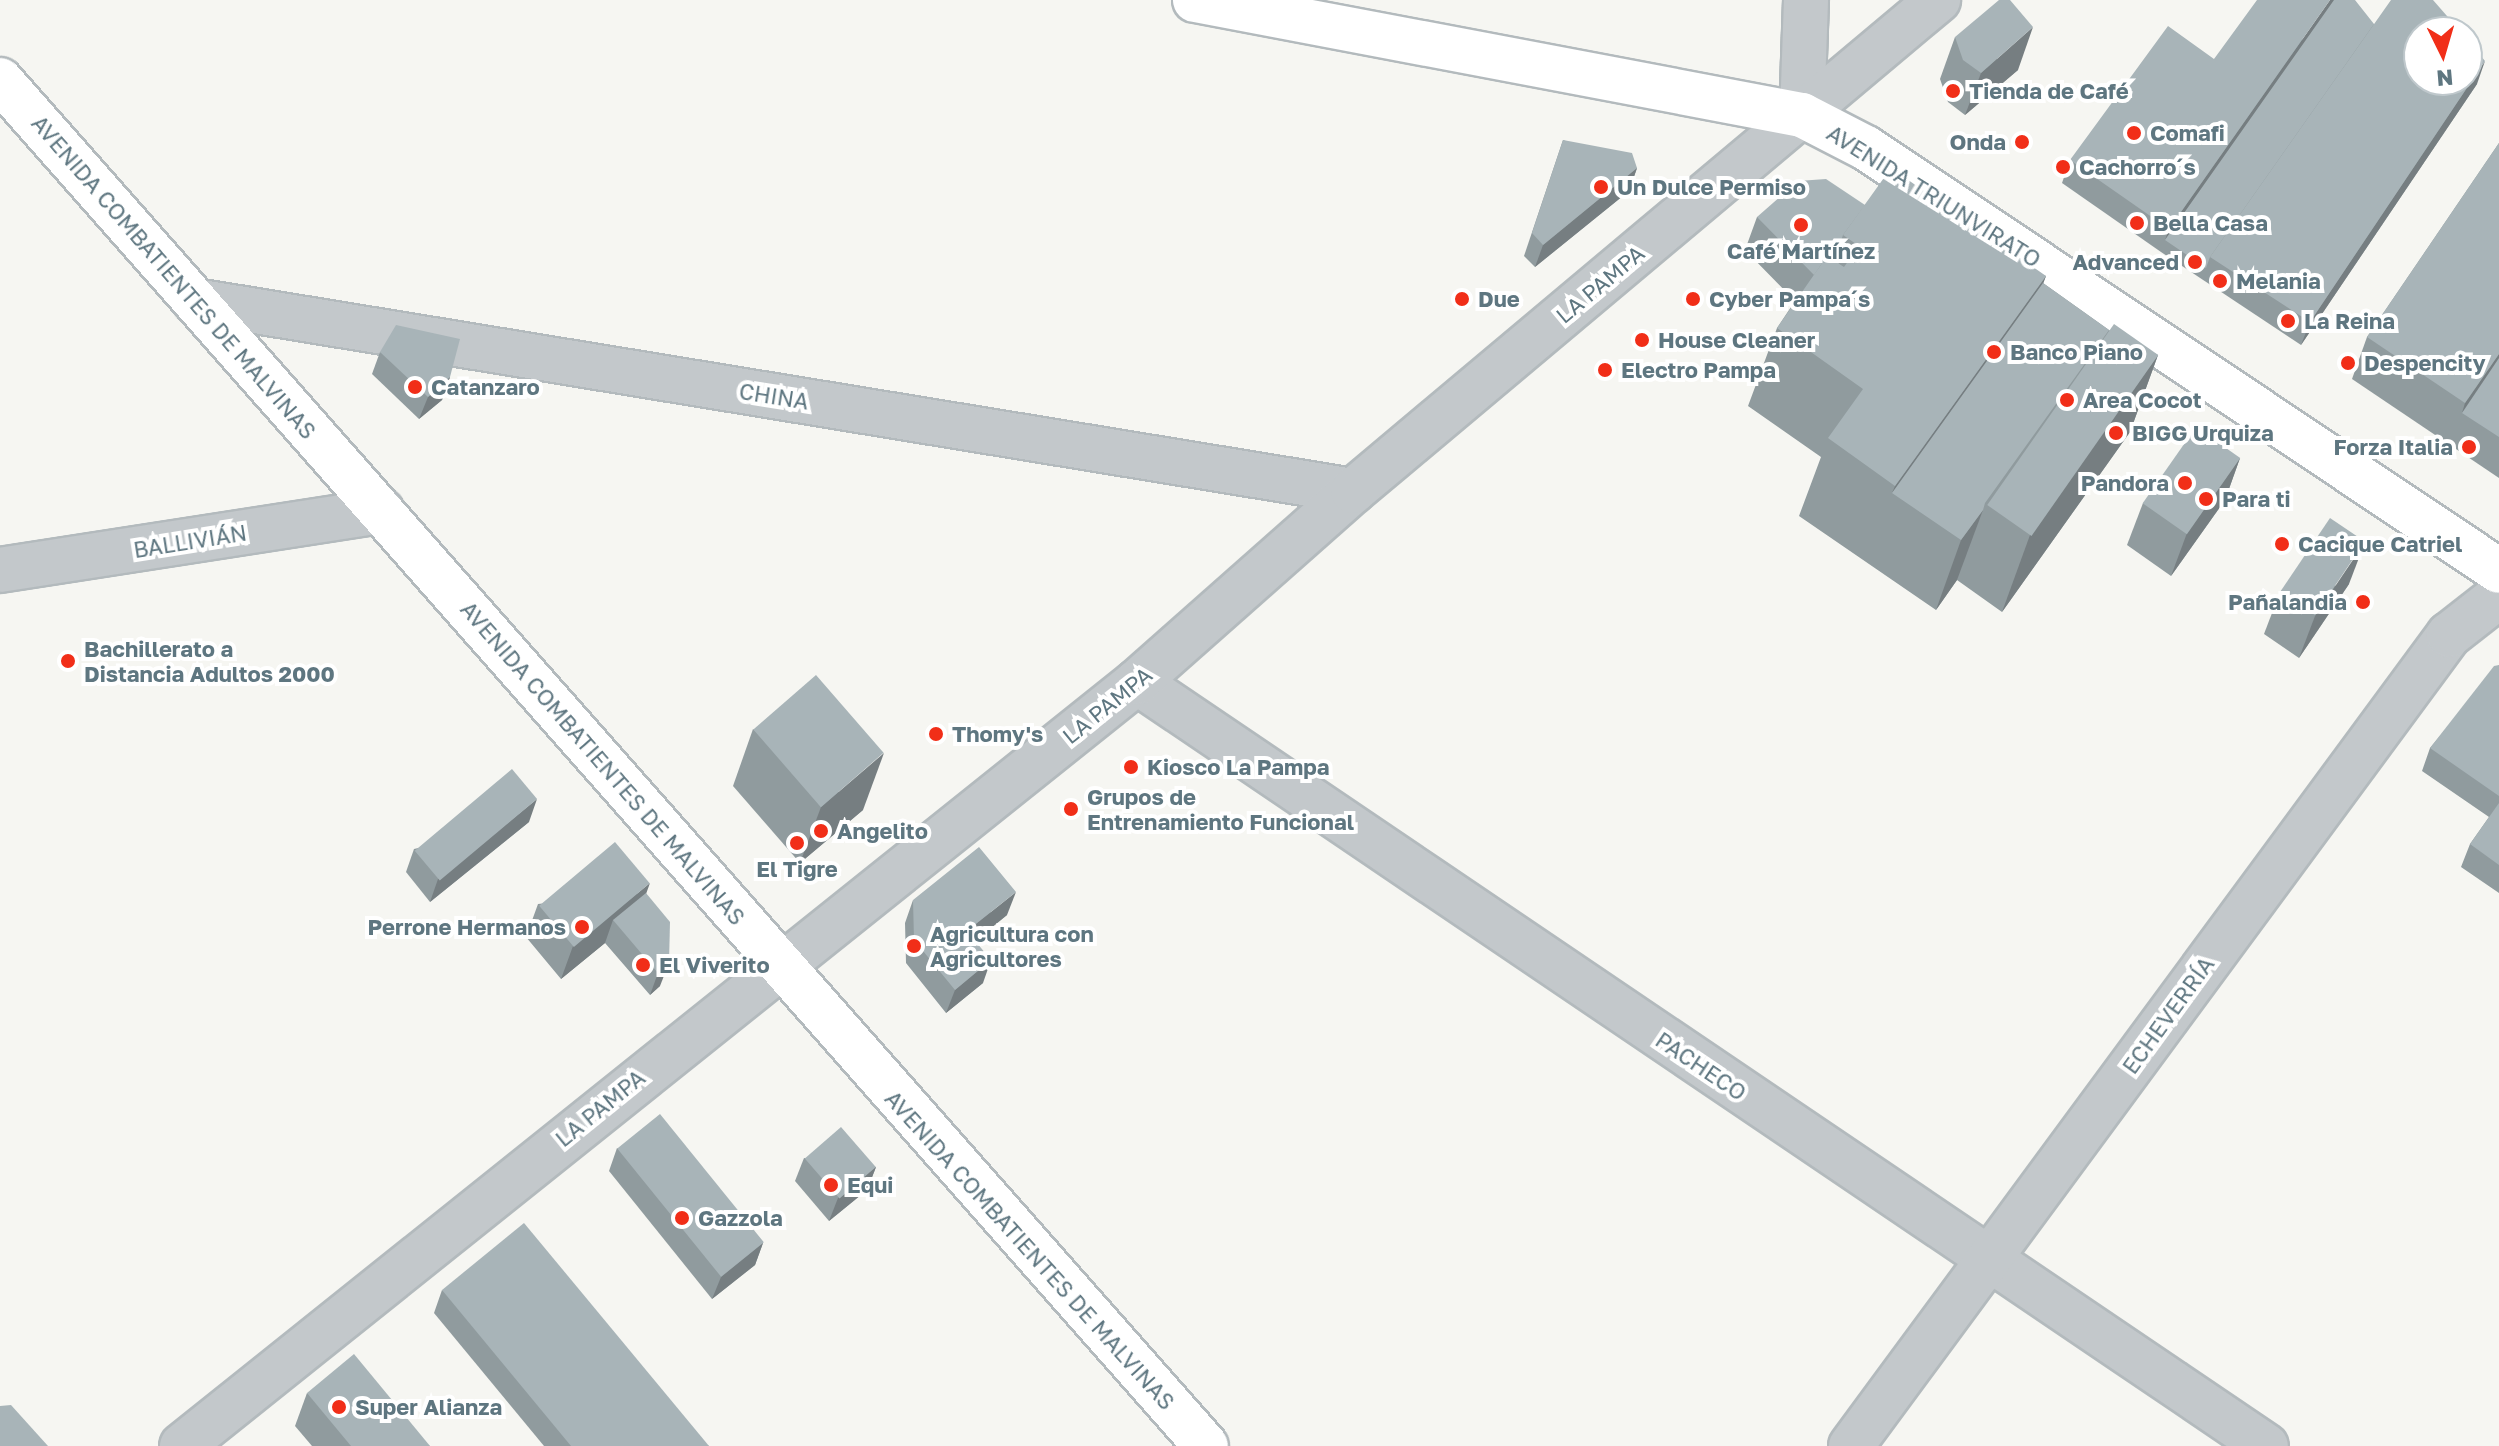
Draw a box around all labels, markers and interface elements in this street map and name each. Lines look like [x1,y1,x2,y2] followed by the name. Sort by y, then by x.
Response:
[2403,16,2483,96] north arrow
[2435,64,2454,93] text: N
[1969,78,2129,104] place label: Tienda de Café
[1944,82,1962,100] marker: Tienda de Café
[26,110,322,444] street label: AVENIDA COMBATIENTES DE MALVINAS
[1822,119,2046,273] street label: AVENIDA TRIUNVIRATO
[2150,120,2225,146] place label: Comafi
[2125,124,2143,142] marker: Comafi
[1949,129,2006,155] place label: Onda
[2013,133,2031,151] marker: Onda
[2079,154,2196,180] place label: Cachorro´s
[2054,158,2072,176] marker: Cachorro´s
[1617,174,1806,200] place label: Un Dulce Permiso
[1592,178,1610,196] marker: Un Dulce Permiso
[2153,210,2268,236] place label: Bella Casa
[2128,214,2146,232] marker: Bella Casa
[1792,216,1810,234] marker: Café Martínez
[1727,238,1875,264] place label: Café Martínez
[1550,239,1650,329] street label: LA PAMPA
[2072,249,2179,275] place label: Advanced
[2186,253,2204,271] marker: Advanced
[2236,268,2321,294] place label: Melania
[2211,272,2229,290] marker: Melania
[1478,286,1520,312] place label: Due
[1709,286,1870,312] place label: Cyber Pampa´s
[1453,290,1471,308] marker: Due
[1684,290,1702,308] marker: Cyber Pampa´s
[2304,308,2395,334] place label: La Reina
[2279,312,2297,330] marker: La Reina
[1658,327,1815,353] place label: House Cleaner
[1633,331,1651,349] marker: House Cleaner
[2010,339,2143,365] place label: Banco Piano
[1985,343,2003,361] marker: Banco Piano
[2364,350,2486,376] place label: Despencity
[2339,354,2357,372] marker: Despencity
[1621,357,1776,383] place label: Electro Pampa
[1596,361,1614,379] marker: Electro Pampa
[431,374,540,400] place label: Catanzaro
[737,377,811,415] street label: CHINA
[406,378,424,396] marker: Catanzaro
[2083,387,2201,413] place label: Area Cocot
[2058,391,2076,409] marker: Area Cocot
[2132,420,2274,446] place label: BIGG Urquiza
[2107,424,2125,442] marker: BIGG Urquiza
[2333,434,2453,460] place label: Forza Italia
[2460,438,2478,456] marker: Forza Italia
[2081,470,2169,496] place label: Pandora
[2176,474,2194,492] marker: Pandora
[2222,486,2291,512] place label: Para ti
[2197,490,2215,508] marker: Para ti
[132,519,248,563] street label: BALLIVIÁN
[2298,531,2462,557] place label: Cacique Catriel
[2273,535,2291,553] marker: Cacique Catriel
[2228,589,2347,615] place label: Pañalandia
[2354,593,2372,611] marker: Pañalandia
[455,596,751,930] street label: AVENIDA COMBATIENTES DE MALVINAS
[84,635,335,686] place label: Bachillerato a Distancia Adultos 2000
[59,652,77,670] marker: Bachillerato a Distancia Adultos 2000
[1057,661,1157,749] street label: LA PAMPA
[952,721,1043,747] place label: Thomy's
[927,725,945,743] marker: Thomy's
[1147,754,1330,780] place label: Kiosco La Pampa
[1122,758,1140,776] marker: Kiosco La Pampa
[1087,783,1354,834] place label: Grupos de Entrenamiento Funcional
[1062,800,1080,818] marker: Grupos de Entrenamiento Funcional
[837,818,928,844] place label: Angelito
[812,822,830,840] marker: Angelito
[788,834,806,852] marker: El Tigre
[756,856,838,882] place label: El Tigre
[368,914,566,940] place label: Perrone Hermanos
[573,918,591,936] marker: Perrone Hermanos
[930,920,1094,972] place label: Agricultura con Agricultores
[905,937,923,955] marker: Agricultura con Agricultores
[2117,951,2219,1079] street label: ECHEVERRÍA
[659,952,770,978] place label: El Viverito
[634,956,652,974] marker: El Viverito
[1651,1026,1751,1106] street label: PACHECO
[550,1064,650,1152] street label: LA PAMPA
[880,1085,1180,1415] street label: AVENIDA COMBATIENTES DE MALVINAS
[847,1172,893,1198] place label: Equi
[822,1176,840,1194] marker: Equi
[698,1205,783,1231] place label: Gazzola
[673,1209,691,1227] marker: Gazzola
[355,1394,502,1420] place label: Super Alianza
[330,1398,348,1416] marker: Super Alianza

